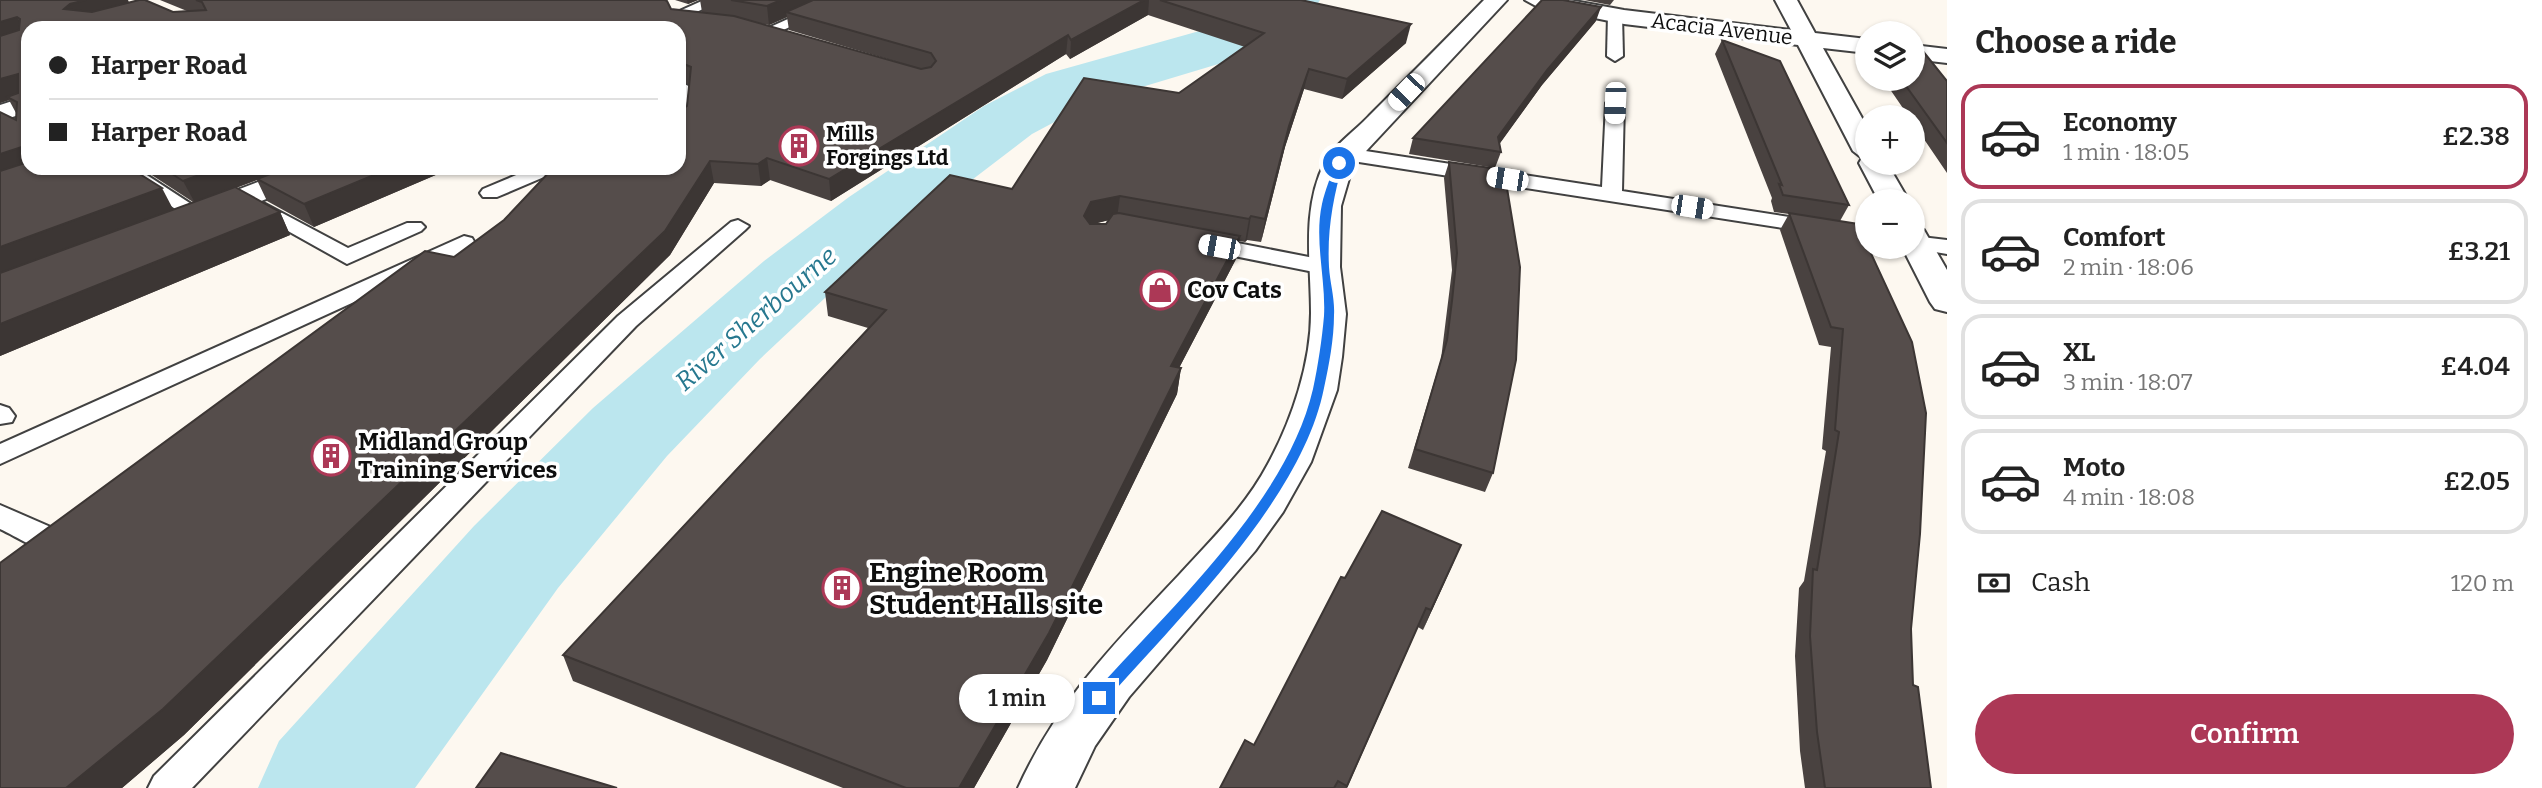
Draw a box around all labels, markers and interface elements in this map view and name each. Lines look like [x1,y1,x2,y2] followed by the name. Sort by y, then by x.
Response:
[1650,7,1794,51] street label: Acacia Avenue
[1855,21,1925,259] map controls
[1855,21,1925,91] button: layers
[1975,23,2176,61] text: Choose a ride
[91,50,247,81] text: Harper Road
[1384,70,1429,114] car
[1604,82,1627,124] car
[1855,105,1925,175] button: +
[1979,105,2042,168] icon: car
[2063,107,2177,138] text: Economy
[91,117,247,148] text: Harper Road
[826,121,949,171] place label: Mills Forgings Ltd
[2442,121,2510,152] text: £2.38
[778,125,820,167] building icon: Mills Forgings Ltd
[2063,138,2189,166] text: 1 min · 18:05
[1323,147,1355,179] route start
[1485,165,1530,193] car
[1855,189,1925,259] button: −
[1670,193,1715,221] car
[1979,220,2042,283] icon: car
[2063,222,2166,253] text: Comfort
[1197,233,1242,261] car
[2447,236,2510,267] text: £3.21
[669,241,843,397] water label: River Sherbourne
[2063,253,2194,281] text: 2 min · 18:06
[1139,269,1181,311] shop icon: Cov Cats
[1187,276,1282,304] place label: Cov Cats
[1979,335,2042,398] icon: car
[2063,337,2095,368] text: XL
[2440,351,2510,382] text: £4.04
[2063,368,2192,396] text: 3 min · 18:07
[358,428,558,484] place label: Midland Group Training Services
[310,435,352,477] building icon: Midland Group Training Services
[1979,450,2042,513] icon: car
[2063,452,2125,483] text: Moto
[2443,466,2510,497] text: £2.05
[2063,483,2195,511] text: 4 min · 18:08
[869,556,1103,621] place label: Engine Room Student Halls site
[1975,564,2013,602] icon: cash
[821,567,863,609] building icon: Engine Room Student Halls site
[2031,567,2090,598] text: Cash
[2451,569,2514,597] text: 120 m
[959,674,1074,722] callout: 1 min
[1083,682,1115,714] route end
[988,684,1046,712] text: 1 min
[1975,694,2514,774] button: Confirm

